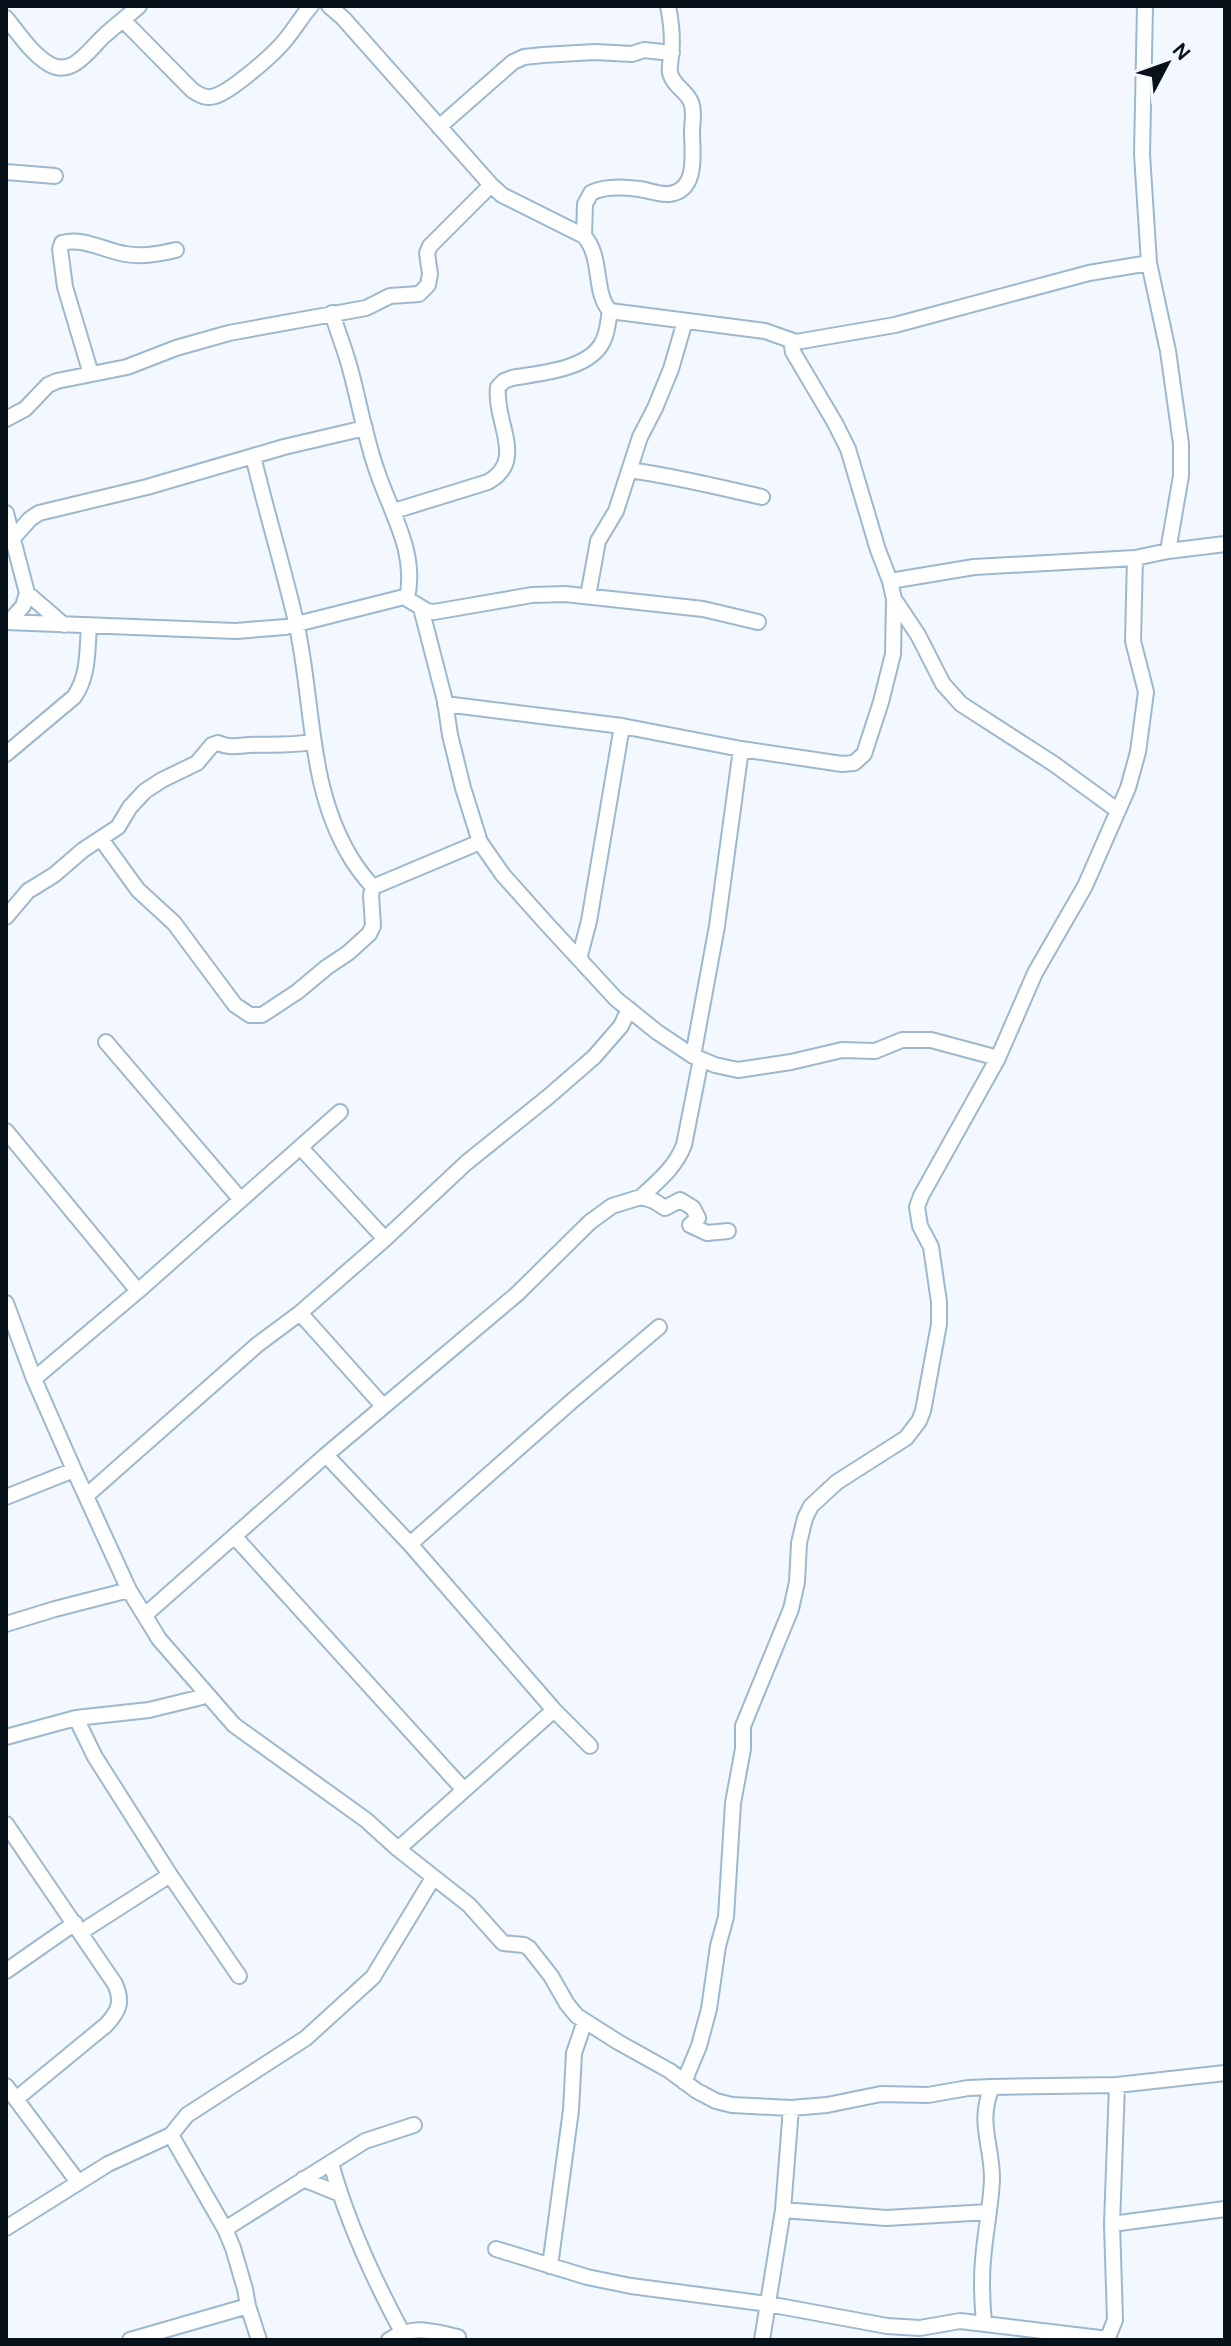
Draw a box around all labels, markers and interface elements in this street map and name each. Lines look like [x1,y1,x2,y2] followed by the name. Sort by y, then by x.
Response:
[1127,24,1207,104] north arrow
[1166,37,1196,66] text: N

